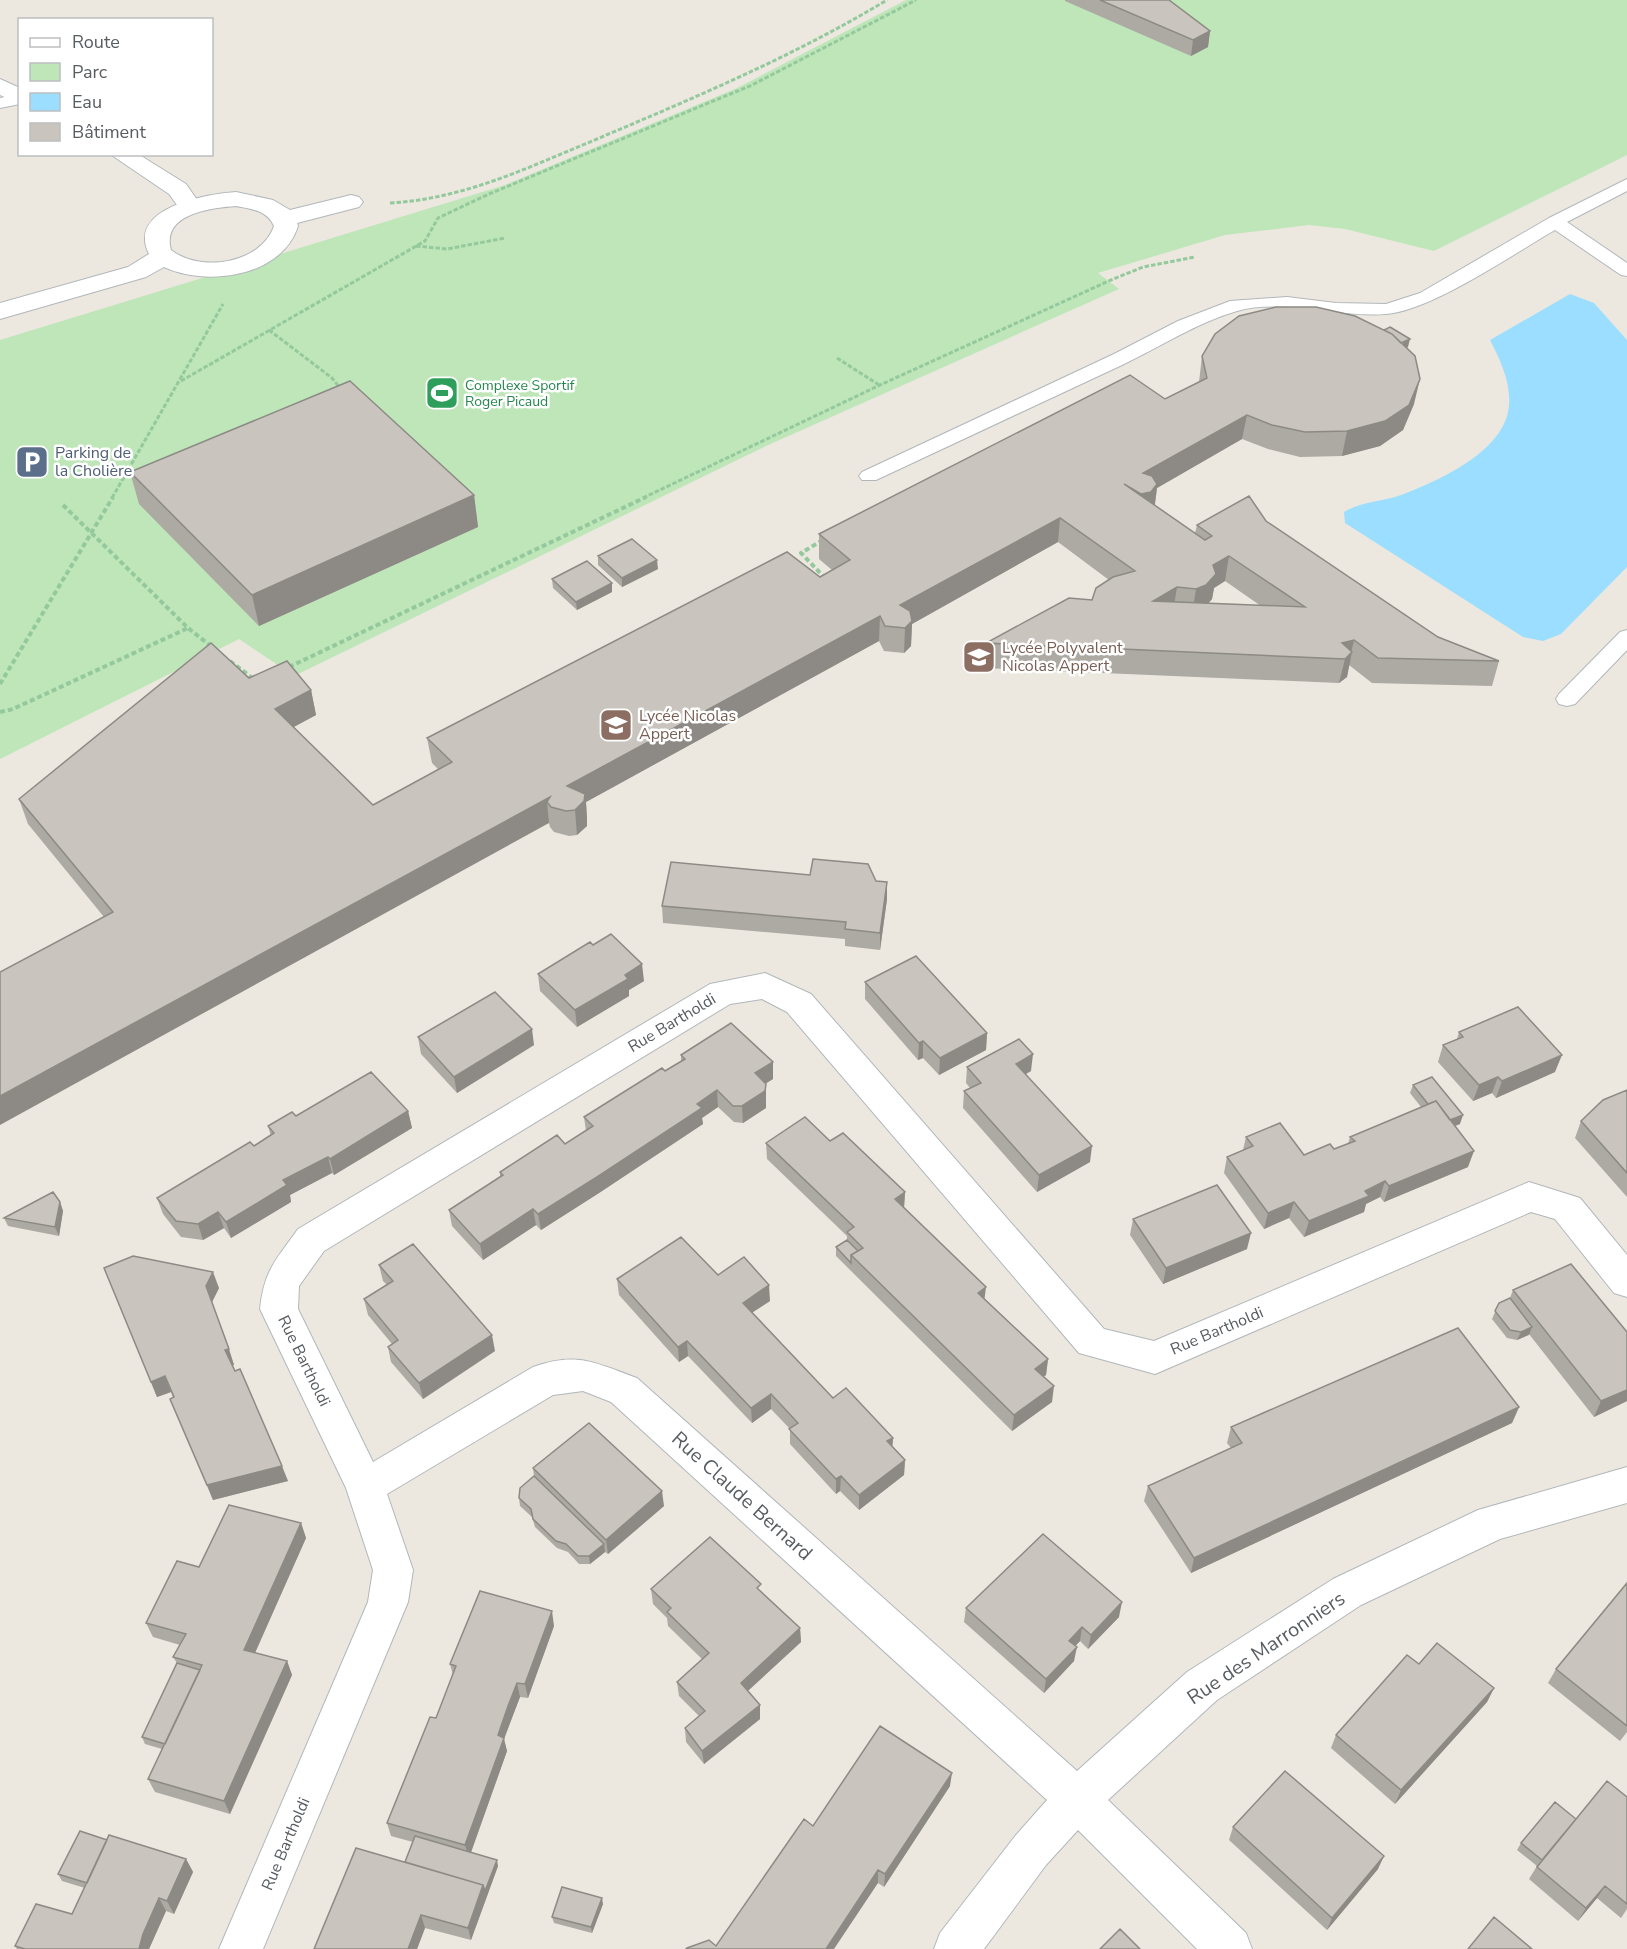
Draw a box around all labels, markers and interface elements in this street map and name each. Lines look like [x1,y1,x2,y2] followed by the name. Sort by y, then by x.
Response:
[18,18,213,156] legend
[72,30,120,54] text: Route
[72,60,107,84] text: Parc
[72,90,102,114] text: Eau
[72,120,146,144] text: Bâtiment
[424,375,460,411] sports icon: Complexe Sportif Roger Picaud
[465,376,575,411] place label: Complexe Sportif Roger Picaud
[55,442,132,482] place label: Parking de la Cholière
[14,444,50,480] parking icon: Parking de la Cholière
[1002,637,1123,677] place label: Lycée Polyvalent Nicolas Appert
[961,639,997,675] school or university icon: Lycée Polyvalent Nicolas Appert
[639,705,736,745] place label: Lycée Nicolas Appert
[598,707,634,743] school or university icon: Lycée Nicolas Appert
[624,988,720,1058] street label: Rue Bartholdi
[1167,1302,1267,1360] street label: Rue Bartholdi
[272,1312,336,1410] street label: Rue Bartholdi
[666,1425,818,1567] street label: Rue Claude Bernard
[1182,1585,1350,1711] street label: Rue des Marronniers
[257,1794,315,1894] street label: Rue Bartholdi

